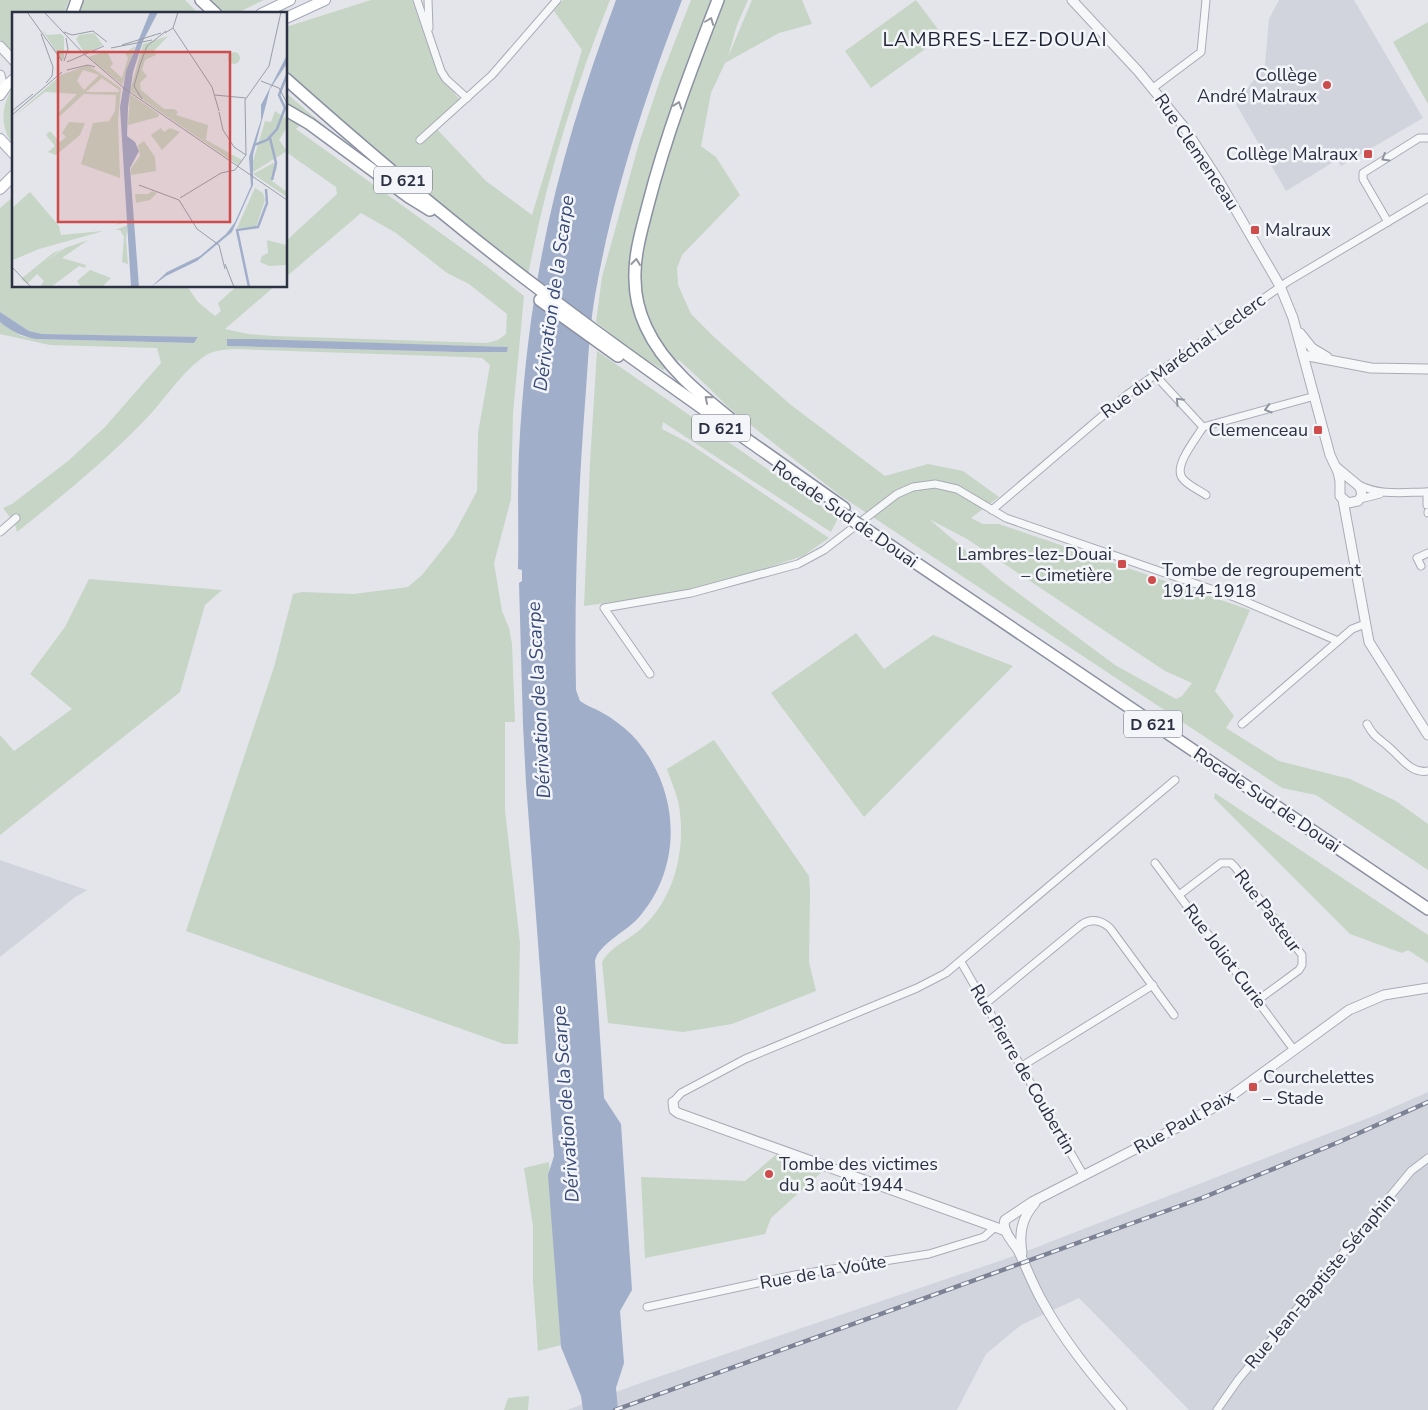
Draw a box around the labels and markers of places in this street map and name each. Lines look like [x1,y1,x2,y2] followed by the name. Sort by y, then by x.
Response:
[1197,63,1318,108] place label: Collège André Malraux
[1321,79,1333,91] marker: Collège André Malraux
[1226,142,1359,166] place label: Collège Malraux
[1362,148,1374,160] marker: Collège Malraux
[1265,218,1331,242] place label: Malraux
[1249,224,1261,236] marker: Malraux
[1208,418,1308,442] place label: Clemenceau
[1312,424,1324,436] marker: Clemenceau
[957,542,1112,587] place label: Lambres-lez-Douai – Cimetière
[1116,558,1128,570] marker: Lambres-lez-Douai – Cimetière
[1162,558,1361,603] place label: Tombe de regroupement 1914-1918
[1146,574,1158,586] marker: Tombe de regroupement 1914-1918
[1263,1065,1374,1110] place label: Courchelettes – Stade
[1247,1081,1259,1093] marker: Courchelettes – Stade
[779,1152,938,1197] place label: Tombe des victimes du 3 août 1944
[763,1168,775,1180] marker: Tombe des victimes du 3 août 1944

